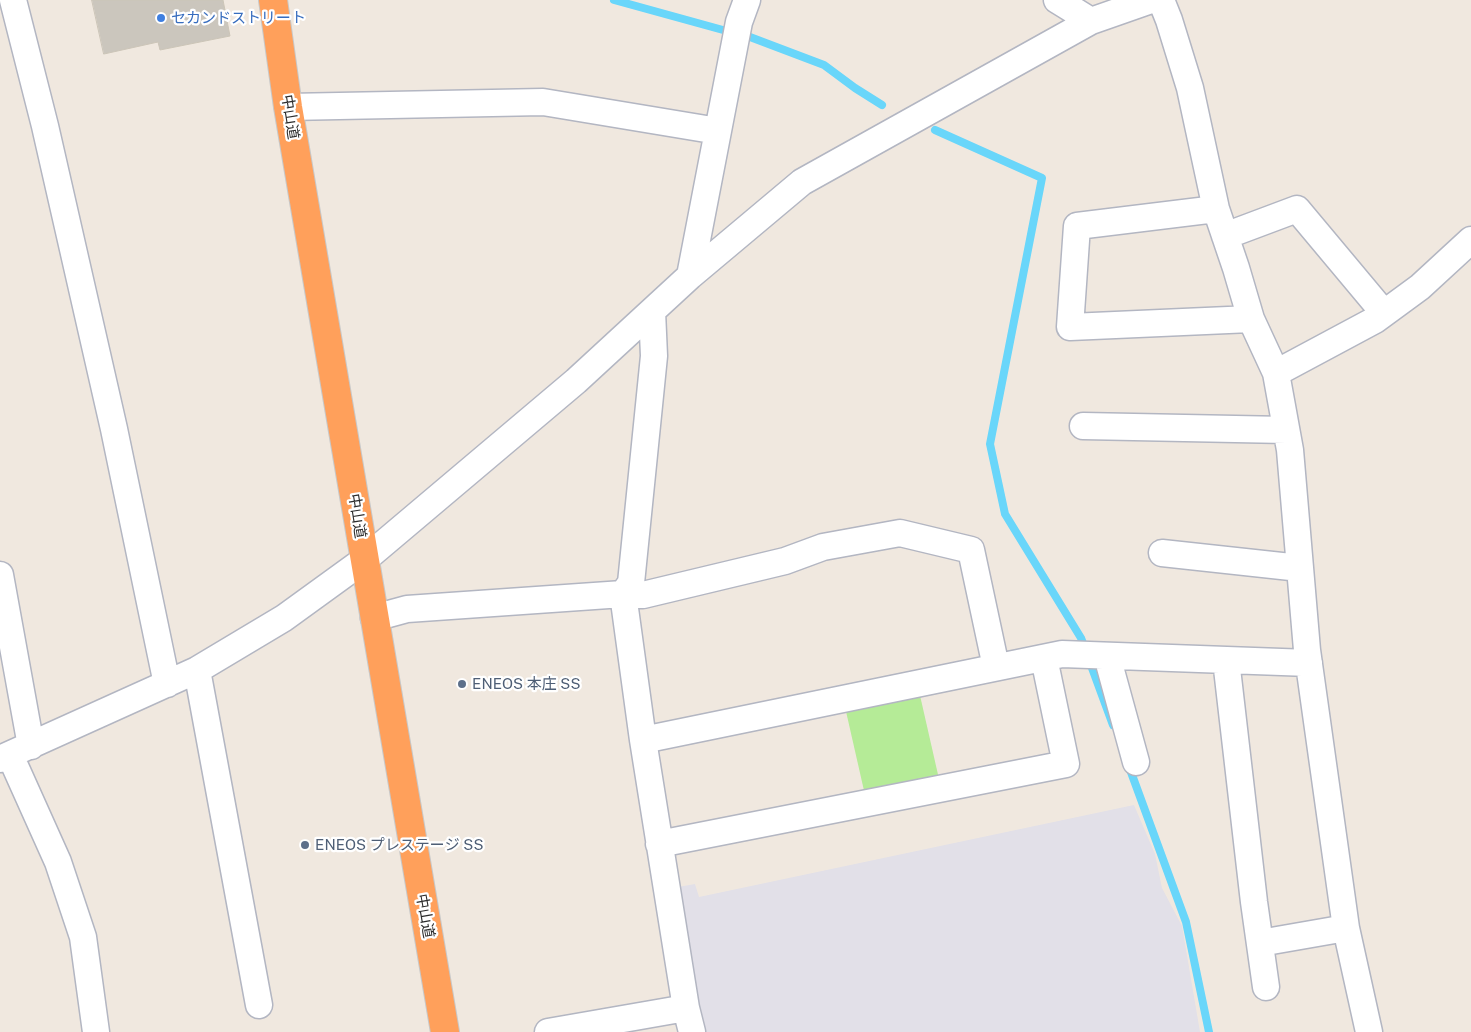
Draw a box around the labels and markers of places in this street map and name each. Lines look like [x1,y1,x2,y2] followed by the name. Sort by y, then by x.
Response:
[171,9,306,27] place label: セカンドストリート
[155,12,167,24] marker: セカンドストリート
[472,675,581,693] place label: ENEOS 本庄 SS
[456,678,468,690] marker: ENEOS 本庄 SS
[315,836,484,854] place label: ENEOS プレステージ SS
[299,839,311,851] marker: ENEOS プレステージ SS

